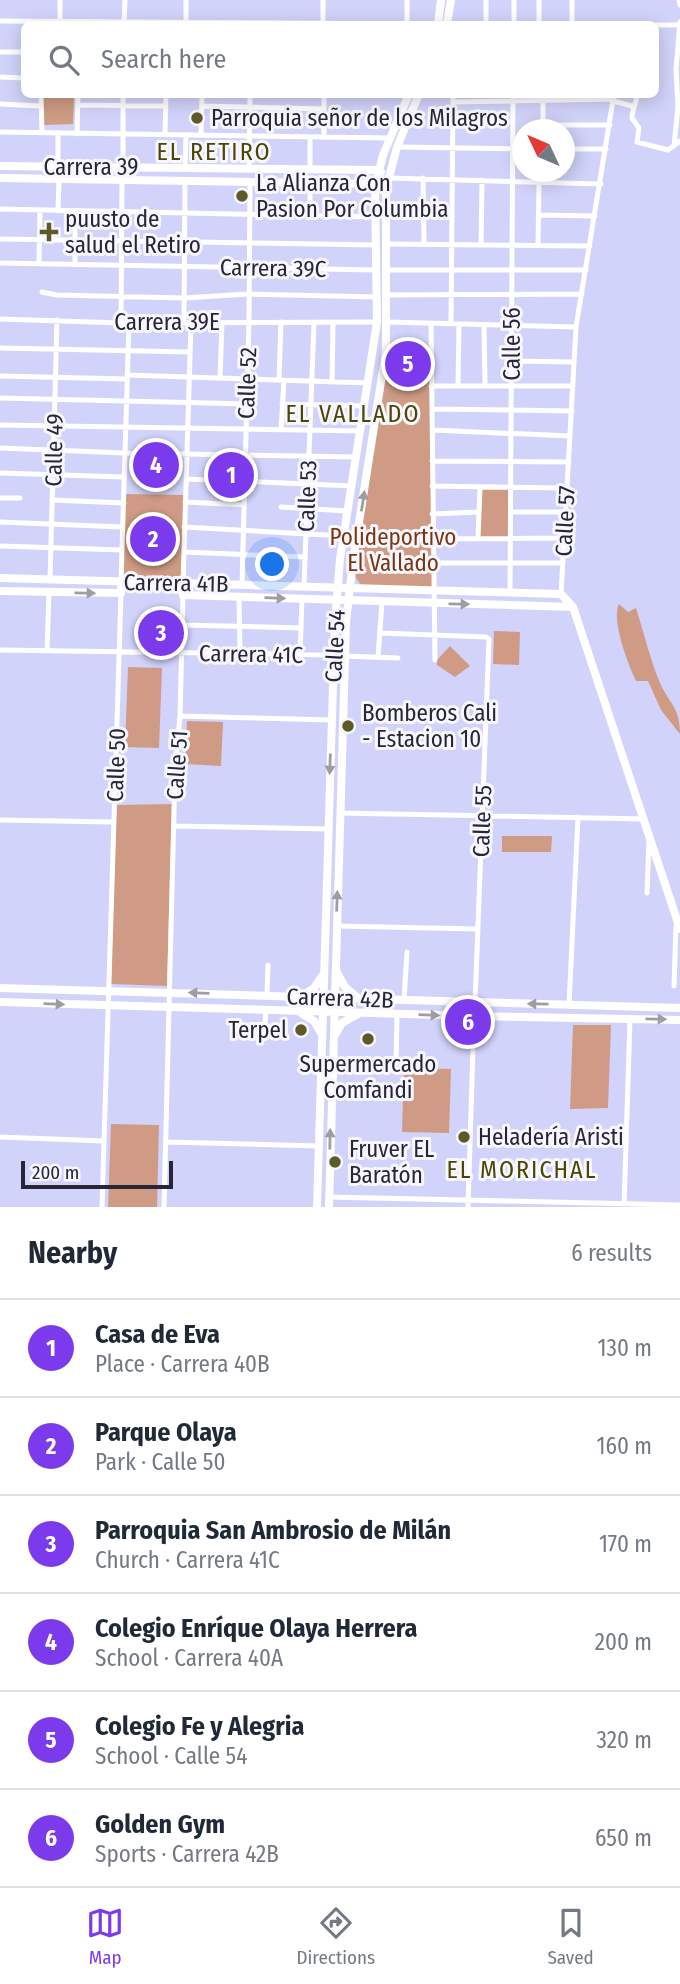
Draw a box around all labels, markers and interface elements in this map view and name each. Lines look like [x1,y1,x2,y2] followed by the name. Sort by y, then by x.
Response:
[21,21,659,98] search box
[45,41,83,79] icon: search
[101,44,226,75] text: Search here
[211,104,508,132] place label: Parroquia señor de los Milagros
[189,110,205,126] marker: Parroquia señor de los Milagros
[512,119,575,182] north arrow
[156,138,272,166] district label: EL RETIRO
[44,153,138,181] street label: Carrera 39
[256,169,448,223] place label: La Alianza Con Pasion Por Columbia
[234,188,250,204] marker: La Alianza Con Pasion Por Columbia
[65,205,201,259] place label: puusto de salud el Retiro
[39,222,59,242] marker: puusto de salud el Retiro
[220,253,327,283] street label: Carrera 39C
[498,307,526,381] street label: Calle 56
[114,308,220,336] street label: Carrera 39E
[385,338,431,390] pin: 5
[232,347,262,419] street label: Calle 52
[286,400,420,428] district label: EL VALLADO
[39,413,69,487] street label: Calle 49
[133,439,179,491] pin: 4
[208,449,254,501] pin: 1
[292,460,322,532] street label: Calle 53
[549,485,581,557] street label: Calle 57
[358,490,369,512] one-way arrow
[130,513,176,565] pin: 2
[330,523,456,577] park label: Polideportivo El Vallado
[255,547,289,581] your location
[123,568,229,598] street label: Carrera 41B
[74,587,96,598] one-way arrow
[264,593,286,604] one-way arrow
[448,598,470,610] one-way arrow
[138,607,184,659] pin: 3
[319,609,351,683] street label: Calle 54
[199,639,304,669] street label: Carrera 41C
[362,699,497,753] place label: Bomberos Cali - Estacion 10
[340,718,356,734] marker: Bomberos Cali - Estacion 10
[101,728,131,802] street label: Calle 50
[161,729,193,801] street label: Calle 51
[324,753,335,775] one-way arrow
[467,784,497,858] street label: Calle 55
[331,890,343,912] one-way arrow
[286,982,394,1014] street label: Carrera 42B
[187,987,209,998] one-way arrow
[445,996,491,1048] pin: 6
[44,998,66,1009] one-way arrow
[527,999,549,1010] one-way arrow
[418,1009,440,1020] one-way arrow
[646,1013,668,1025] one-way arrow
[229,1016,287,1044] place label: Terpel
[293,1022,309,1038] marker: Terpel
[360,1031,376,1047] marker: Supermercado Comfandi
[300,1050,436,1104] place label: Supermercado Comfandi
[478,1123,624,1151] place label: Heladería Aristi
[325,1128,336,1150] one-way arrow
[456,1129,472,1145] marker: Heladería Aristi
[349,1135,434,1189] place label: Fruver EL Baratón
[327,1154,343,1170] marker: Fruver EL Baratón
[447,1156,597,1184] district label: EL MORICHAL
[21,1158,173,1190] scale bar
[32,1161,79,1184] text: 200 m
[28,1235,117,1271] text: Nearby
[571,1239,652,1267] text: 6 results
[95,1319,220,1350] text: Casa de Eva
[46,1334,56,1362] text: 1
[598,1334,652,1362] text: 130 m
[95,1350,270,1378] text: Place · Carrera 40B
[95,1417,237,1448] text: Parque Olaya
[46,1432,56,1460] text: 2
[597,1432,652,1460] text: 160 m
[95,1448,225,1476] text: Park · Calle 50
[95,1515,451,1546] text: Parroquia San Ambrosio de Milán
[46,1530,56,1558] text: 3
[599,1530,652,1558] text: 170 m
[95,1546,280,1574] text: Church · Carrera 41C
[95,1613,417,1644] text: Colegio Enríque Olaya Herrera
[45,1628,57,1656] text: 4
[595,1628,652,1656] text: 200 m
[95,1644,283,1672] text: School · Carrera 40A
[95,1711,304,1742] text: Colegio Fe y Alegria
[45,1726,57,1754] text: 5
[597,1726,652,1754] text: 320 m
[95,1742,247,1770] text: School · Calle 54
[95,1809,225,1840] text: Golden Gym
[45,1824,57,1852] text: 6
[595,1824,652,1852] text: 650 m
[95,1840,279,1868] text: Sports · Carrera 42B
[86,1904,124,1969] tab: Map
[296,1904,375,1969] tab: Directions
[547,1904,594,1969] tab: Saved

